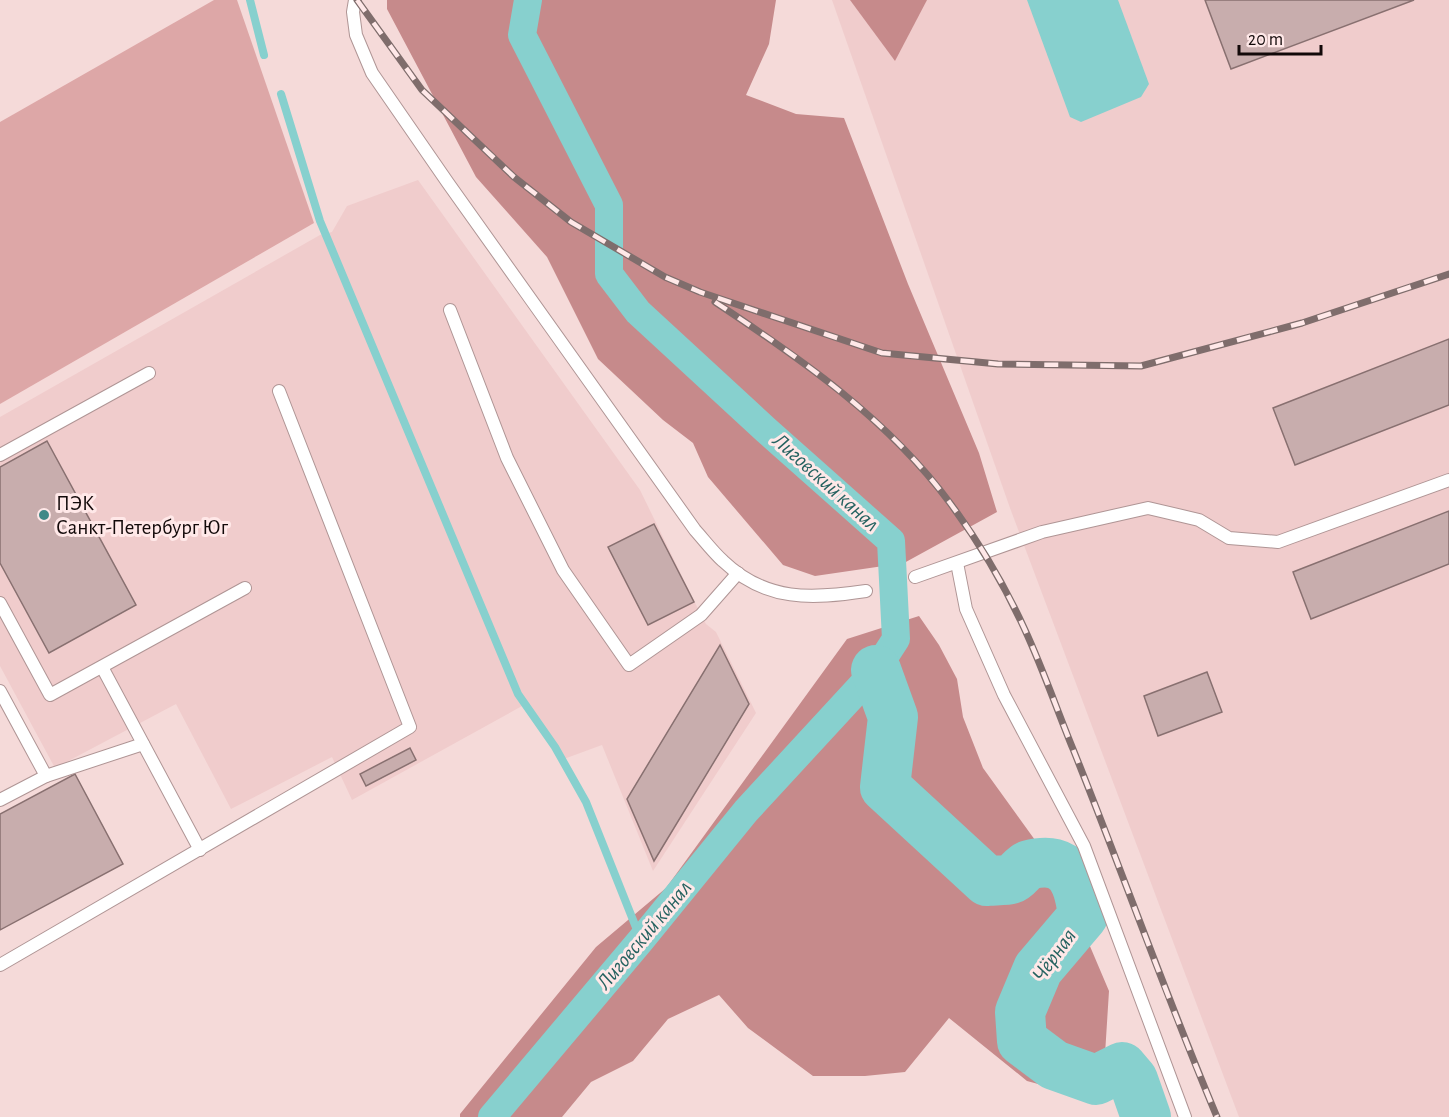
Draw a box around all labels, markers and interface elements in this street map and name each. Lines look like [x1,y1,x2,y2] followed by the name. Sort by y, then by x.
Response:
[1239,18,1322,56] scale bar
[1248,31,1283,49] text: 20 m
[768,428,883,535] water label: Лиговский канал
[56,493,229,538] place label: ПЭК Санкт-Петербург Юг
[37,508,51,522] marker: ПЭК Санкт-Петербург Юг
[592,876,696,994] water label: Лиговский канал
[1028,925,1081,986] water label: Чёрная

